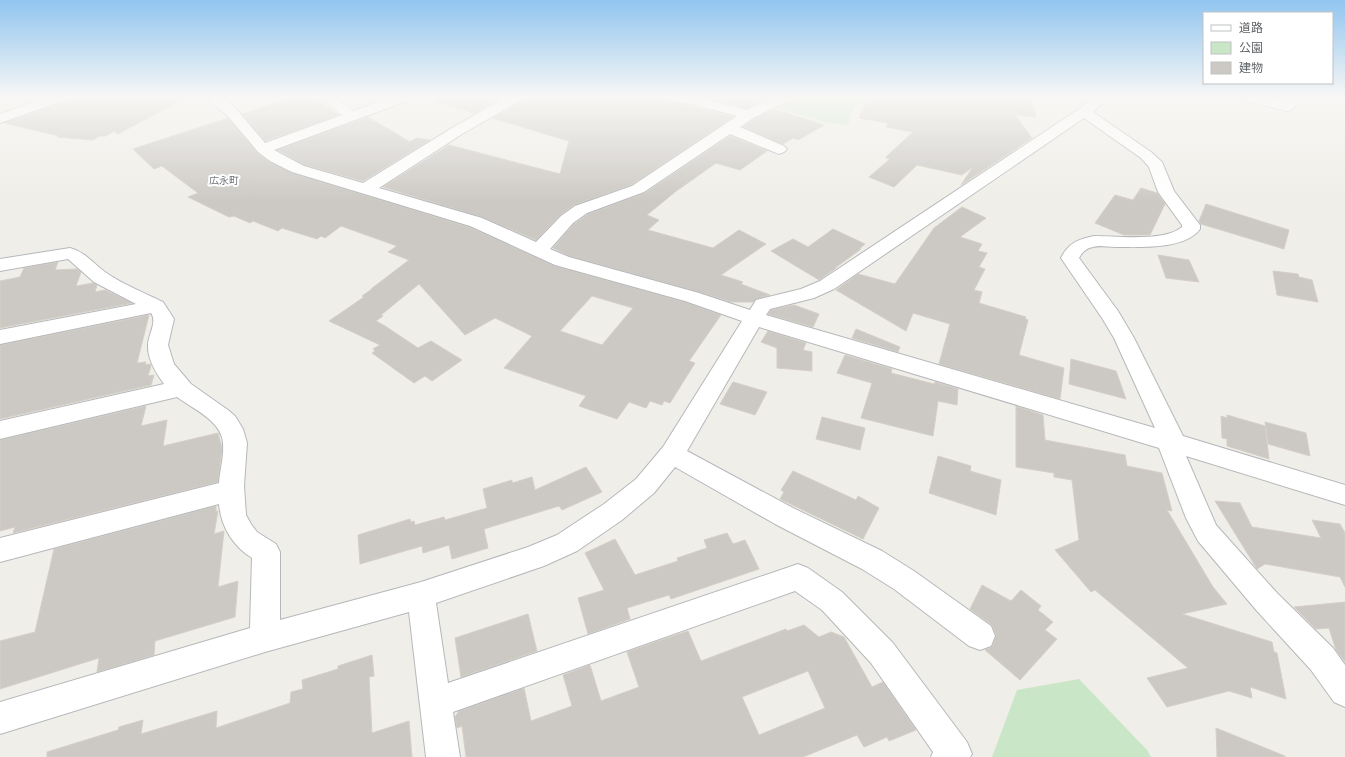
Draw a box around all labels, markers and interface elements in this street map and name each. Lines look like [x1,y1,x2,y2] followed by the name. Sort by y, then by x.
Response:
[1203,12,1333,84] legend
[1239,21,1263,35] text: 道路
[1239,41,1263,55] text: 公園
[1239,61,1263,75] text: 建物
[209,175,239,187] district label: 広永町

